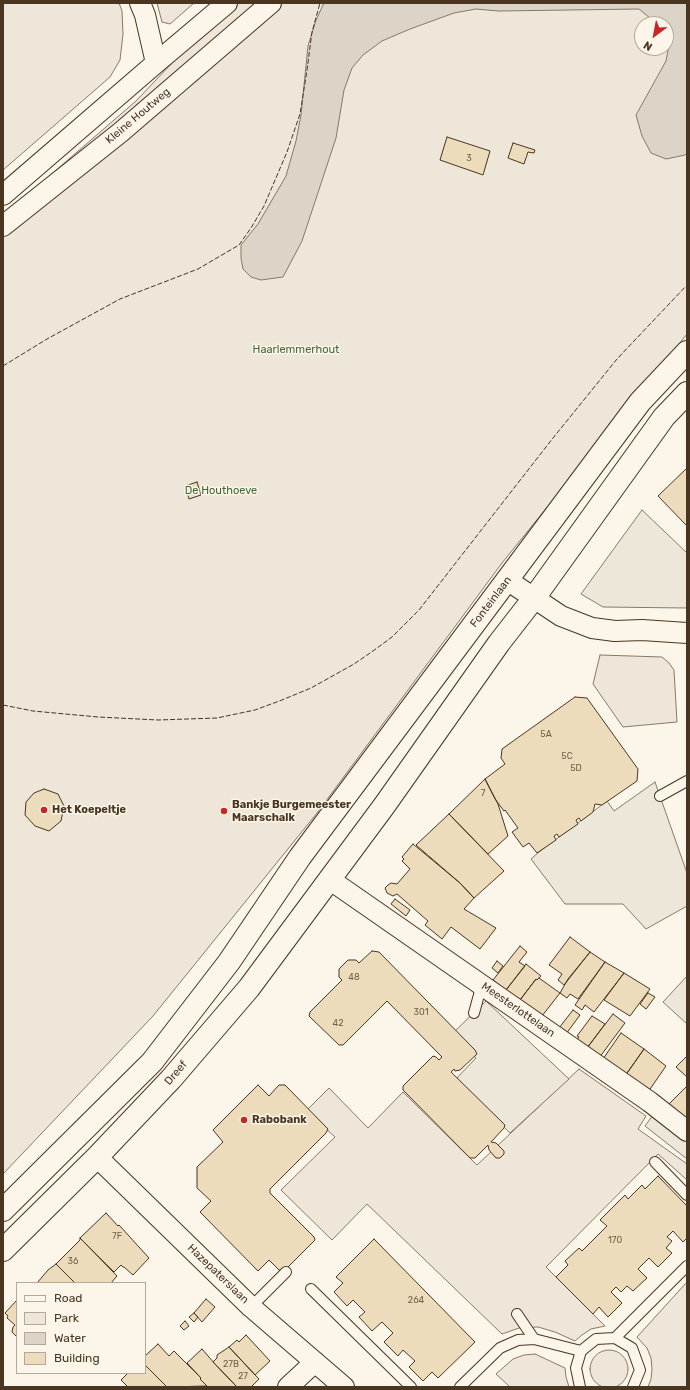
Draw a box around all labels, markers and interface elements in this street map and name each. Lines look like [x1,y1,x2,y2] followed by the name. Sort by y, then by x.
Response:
[634,16,674,56] north arrow
[641,38,655,53] text: N
[103,85,173,147] street label: Kleine Houtweg
[466,153,472,163] house number: 3
[253,343,339,357] park label: Haarlemmerhout
[185,484,257,498] park label: De Houthoeve
[468,574,514,630] street label: Fonteinlaan
[540,729,552,739] house number: 5A
[561,751,573,761] house number: 5C
[570,763,582,773] house number: 5D
[481,788,485,798] house number: 7
[232,798,351,824] place label: Bankje Burgemeester Maarschalk
[52,803,126,817] place label: Het Koepeltje
[39,805,49,815] marker: Het Koepeltje
[219,806,229,816] marker: Bankje Burgemeester Maarschalk
[348,972,360,982] house number: 48
[479,980,557,1040] street label: Meesterlottelaan
[414,1007,428,1017] house number: 301
[333,1018,343,1028] house number: 42
[162,1058,190,1088] street label: Dreef
[252,1113,307,1127] place label: Rabobank
[239,1115,249,1125] marker: Rabobank
[112,1231,122,1241] house number: 7F
[608,1235,622,1245] house number: 170
[185,1241,251,1307] street label: Hazepaterslaan
[68,1256,78,1266] house number: 36
[16,1282,146,1374] legend
[54,1291,82,1305] text: Road
[408,1295,424,1305] house number: 264
[54,1311,79,1325] text: Park
[54,1331,86,1345] text: Water
[54,1351,100,1365] text: Building
[223,1359,239,1369] house number: 27B
[238,1371,248,1381] house number: 27

